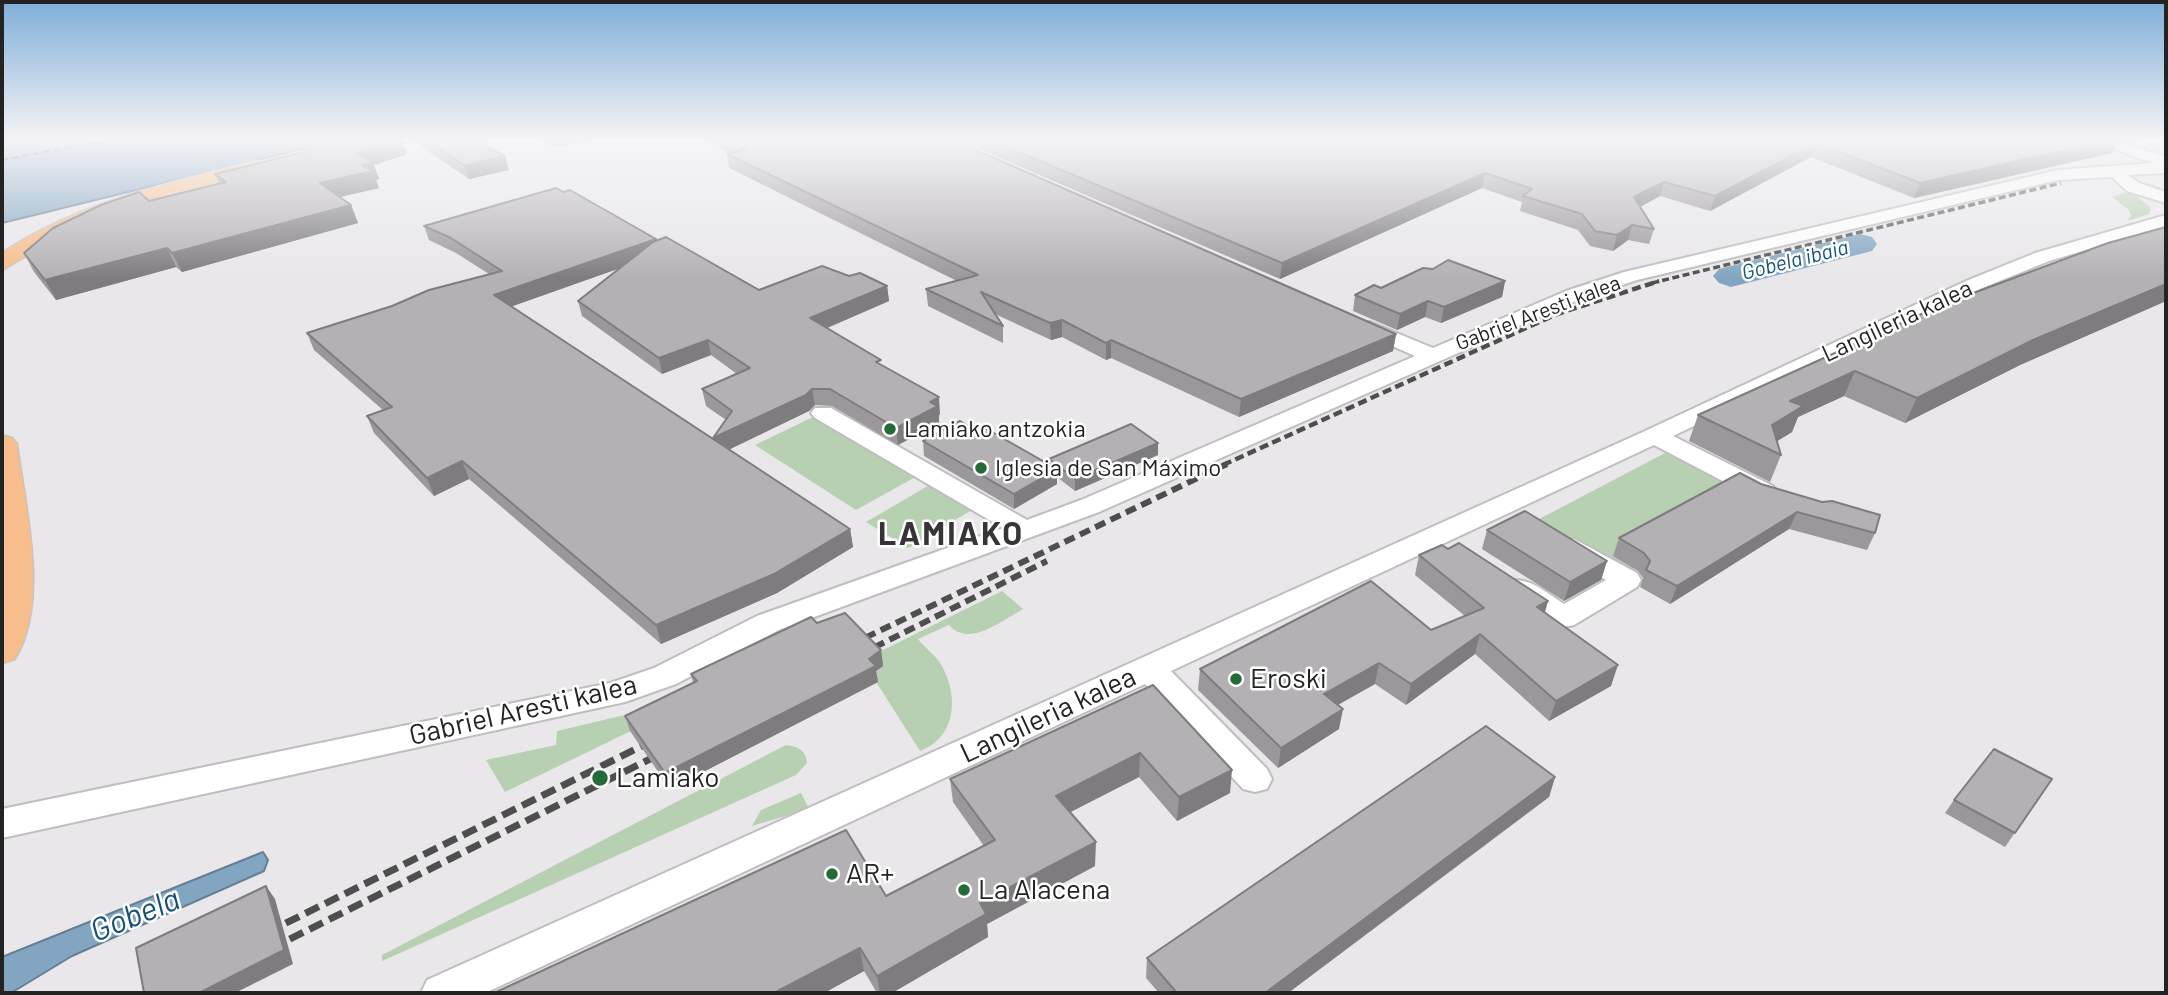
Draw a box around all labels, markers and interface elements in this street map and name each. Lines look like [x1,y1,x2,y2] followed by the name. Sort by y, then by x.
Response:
[1739,235,1851,285] water label: Gobela ibaia
[1452,270,1624,356] street label: Gabriel Aresti kalea
[1817,274,1977,368] street label: Langileria kalea
[904,415,1086,443] place label: Lamiako antzokia
[882,421,898,437] marker: Lamiako antzokia
[995,454,1221,482] place label: Iglesia de San Máximo
[973,460,989,476] marker: Iglesia de San Máximo
[879,515,1023,553] district label: LAMIAKO
[955,660,1141,770] street label: Langileria kalea
[1250,662,1327,696] place label: Eroski
[406,667,640,753] street label: Gabriel Aresti kalea
[1228,671,1244,687] marker: Eroski
[616,761,720,795] place label: Lamiako
[590,768,610,788] marker: Lamiako
[846,857,894,891] place label: AR+
[824,866,840,882] marker: AR+
[978,873,1110,907] place label: La Alacena
[85,880,185,950] water label: Gobela
[956,882,972,898] marker: La Alacena

